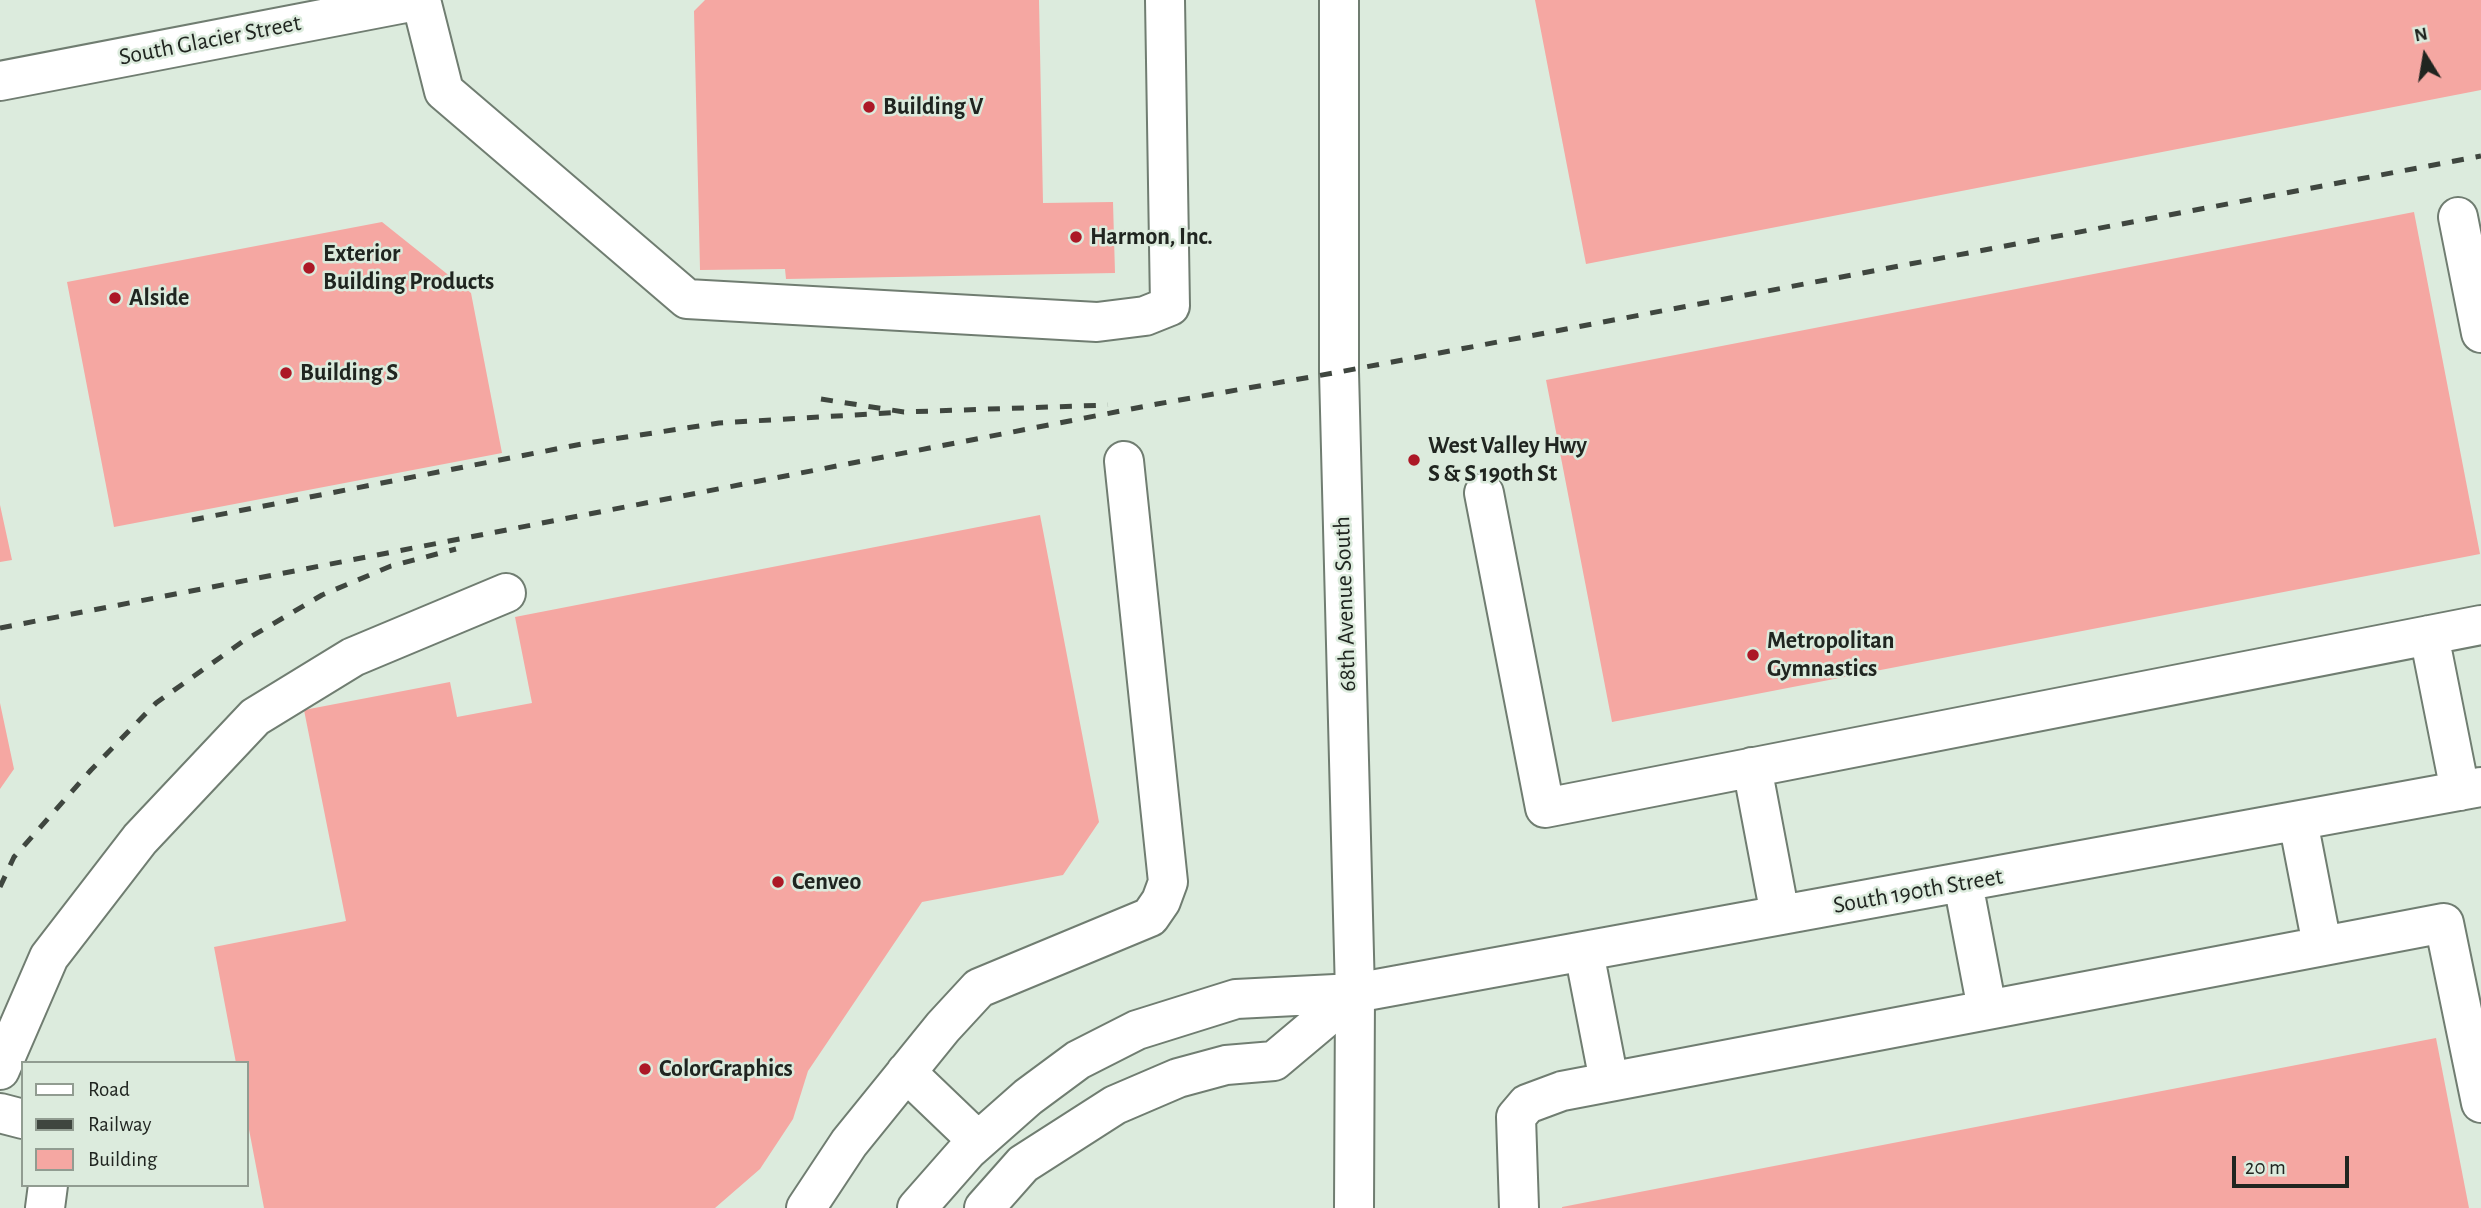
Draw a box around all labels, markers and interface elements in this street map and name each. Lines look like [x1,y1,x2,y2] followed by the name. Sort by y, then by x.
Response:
[117,8,303,72] street label: South Glacier Street
[2390,21,2460,91] north arrow
[2413,24,2429,45] text: N
[883,93,983,121] place label: Building V
[861,99,877,115] marker: Building V
[1090,223,1213,251] place label: Harmon, Inc.
[1068,229,1084,245] marker: Harmon, Inc.
[323,240,494,296] place label: Exterior Building Products
[301,260,317,276] marker: Exterior Building Products
[129,284,189,312] place label: Alside
[107,290,123,306] marker: Alside
[300,359,398,387] place label: Building S
[278,365,294,381] marker: Building S
[1428,432,1587,488] place label: West Valley Hwy S & S 190th St
[1406,452,1422,468] marker: West Valley Hwy S & S 190th St
[1328,516,1362,692] street label: 68th Avenue South
[1767,627,1894,683] place label: Metropolitan Gymnastics
[1745,647,1761,663] marker: Metropolitan Gymnastics
[1831,862,2005,920] street label: South 190th Street
[792,868,861,896] place label: Cenveo
[770,874,786,890] marker: Cenveo
[659,1055,793,1083] place label: ColorGraphics
[21,1061,248,1187] legend
[637,1061,653,1077] marker: ColorGraphics
[88,1079,130,1100] text: Road
[88,1114,151,1135] text: Railway
[2236,1142,2353,1186] scale bar
[88,1149,157,1170] text: Building
[2245,1157,2286,1178] text: 20 m

